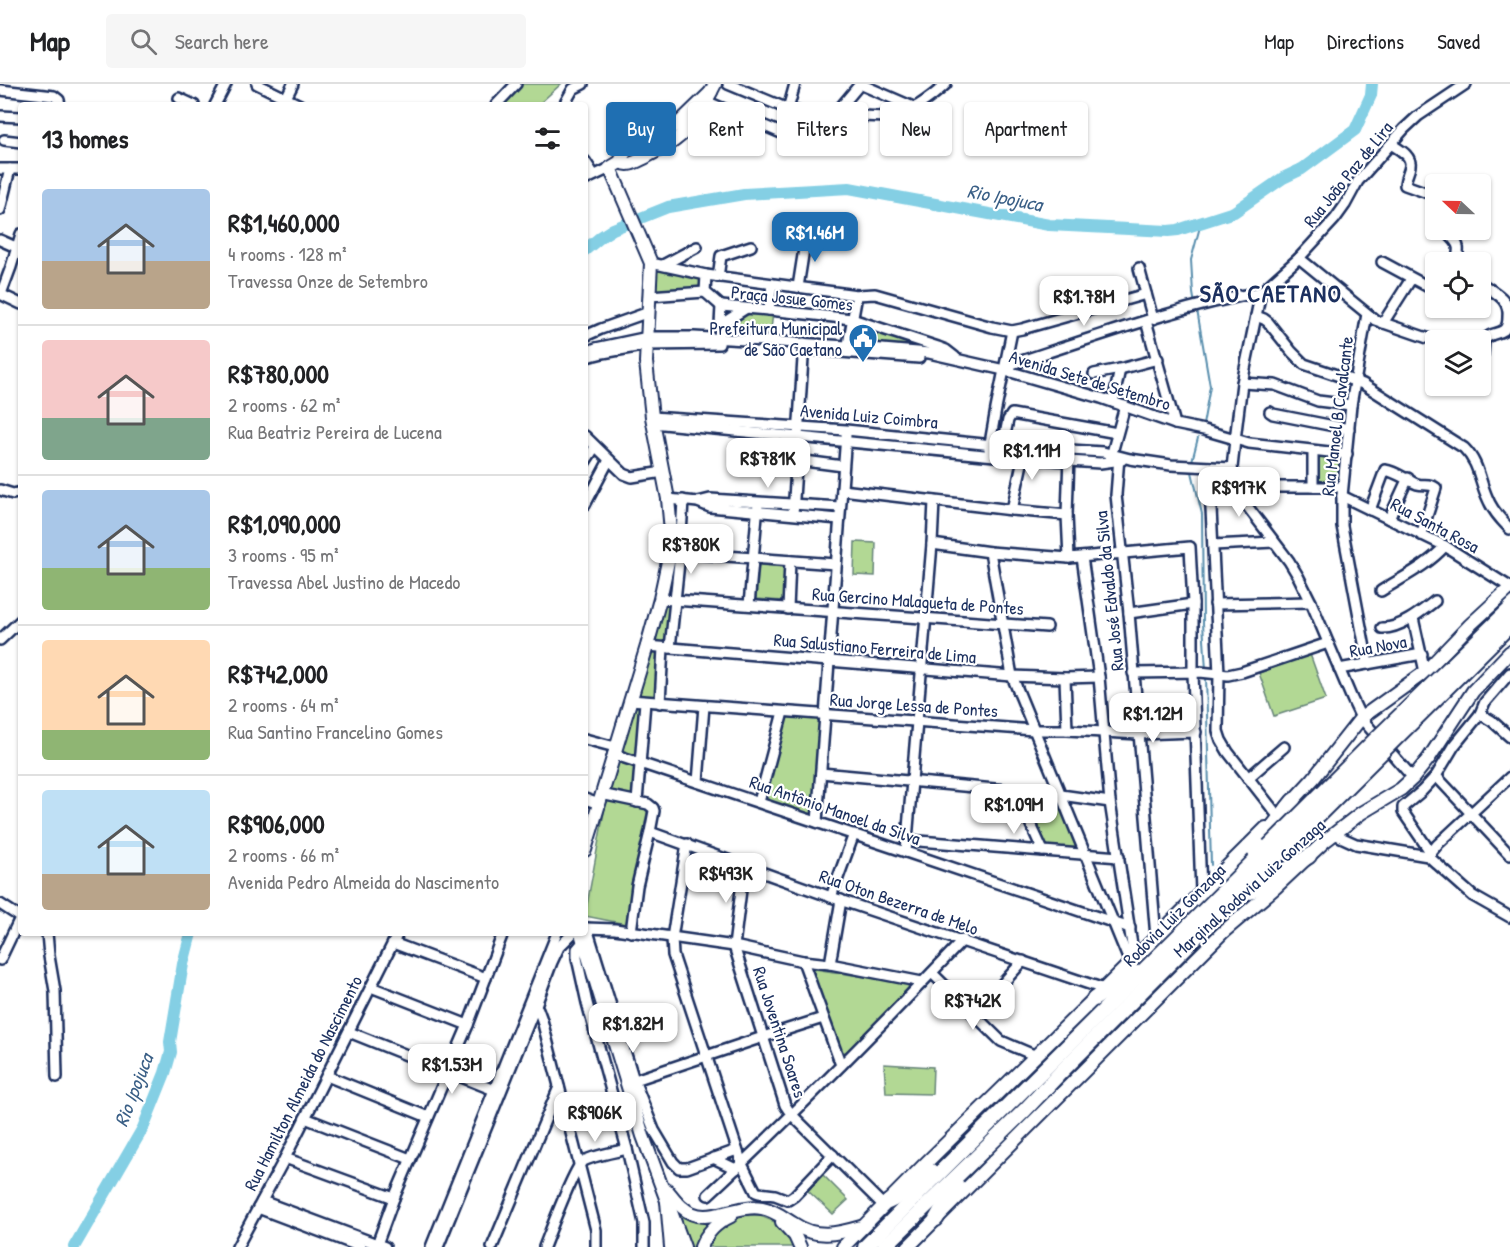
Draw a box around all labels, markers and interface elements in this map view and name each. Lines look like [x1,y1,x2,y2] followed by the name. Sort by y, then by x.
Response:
[106,14,526,68] search box
[30,22,70,60] text: Map
[127,25,160,58] icon: search
[175,26,269,56] text: Search here
[1264,27,1294,56] text: Map
[1327,27,1404,56] text: Directions
[1437,27,1480,56] text: Saved
[606,102,676,156] chip: Buy
[688,102,765,156] chip: Rent
[777,102,868,156] chip: Filters
[880,102,952,156] chip: New
[964,102,1088,156] chip: Apartment
[1298,116,1398,232] street label: Rua João Paz de Lira
[42,121,129,156] text: 13 homes
[531,122,564,155] icon: filters
[1425,174,1491,240] north arrow
[1425,174,1491,396] map controls
[965,177,1047,219] water label: Rio Ipojuca
[228,205,340,240] text: R$1,460,000
[760,212,870,263] pin: R$1.46M
[90,213,162,285] icon: home
[786,218,844,245] text: R$1.46M
[228,240,347,267] text: 4 rooms · 128 m²
[1425,252,1491,318] button: locate
[228,267,428,294] text: Travessa Onze de Setembro
[1029,276,1139,327] pin: R$1.78M
[1200,277,1342,309] district label: SÃO CAETANO
[730,279,854,317] street label: Praça Josue Gomes
[1053,282,1115,309] text: R$1.78M
[709,316,842,362] place label: Prefeitura Municipal de São Caetano
[847,322,879,364] public building icon: Prefeitura Municipal de São Caetano
[1425,330,1491,396] button: layers
[1315,335,1359,497] street label: Rua Manoel B Cavalcante
[1006,344,1174,416] street label: Avenida Sete de Setembro
[228,356,329,391] text: R$780,000
[90,364,162,436] icon: home
[228,391,340,418] text: 2 rooms · 62 m²
[799,398,939,434] street label: Avenida Luiz Coimbra
[228,418,442,445] text: Rua Beatriz Pereira de Lucena
[977,430,1087,481] pin: R$1.11M
[1003,436,1061,463] text: R$1.11M
[719,438,817,489] pin: R$781K
[740,444,796,471] text: R$781K
[1190,467,1288,518] pin: R$917K
[1212,473,1266,500] text: R$917K
[1386,491,1484,559] street label: Rua Santa Rosa
[228,506,341,541] text: R$1,090,000
[1088,510,1130,672] street label: Rua José Edvaldo da Silva
[90,514,162,586] icon: home
[642,524,740,575] pin: R$780K
[662,530,720,557] text: R$780K
[228,541,338,568] text: 3 rooms · 95 m²
[228,568,460,595] text: Travessa Abel Justino de Macedo
[811,581,1025,621] street label: Rua Gercino Malagueta de Pontes
[773,627,977,669] street label: Rua Salustiano Ferreira de Lima
[1347,629,1409,663] street label: Rua Nova
[228,656,328,691] text: R$742,000
[90,664,162,736] icon: home
[829,687,999,723] street label: Rua Jorge Lessa de Pontes
[228,691,339,718] text: 2 rooms · 64 m²
[1098,693,1208,744] pin: R$1.12M
[1123,699,1183,726] text: R$1.12M
[228,718,443,745] text: Rua Santino Francelino Gomes
[746,769,924,851] street label: Rua Antônio Manoel da Silva
[959,784,1069,835] pin: R$1.09M
[985,790,1043,817] text: R$1.09M
[228,806,325,841] text: R$906,000
[90,814,162,886] icon: home
[1169,814,1329,962] street label: Marginal Rodovia Luiz Gonzaga
[228,841,339,868] text: 2 rooms · 66 m²
[677,853,775,904] pin: R$493K
[699,859,753,886] text: R$493K
[1118,859,1230,971] street label: Rodovia Luiz Gonzaga
[816,863,982,941] street label: Rua Oton Bezerra de Melo
[228,868,499,895] text: Avenida Pedro Almeida do Nascimento
[747,963,813,1101] street label: Rua Joventina Soares
[238,971,368,1195] street label: Rua Hamilton Almeida do Nascimento
[924,980,1022,1031] pin: R$742K
[945,986,1001,1013] text: R$742K
[578,1003,688,1054] pin: R$1.82M
[603,1009,663,1036] text: R$1.82M
[397,1044,507,1095] pin: R$1.53M
[107,1048,161,1131] water label: Rio Ipojuca
[422,1050,482,1077] text: R$1.53M
[546,1092,644,1143] pin: R$906K
[568,1098,622,1125] text: R$906K

